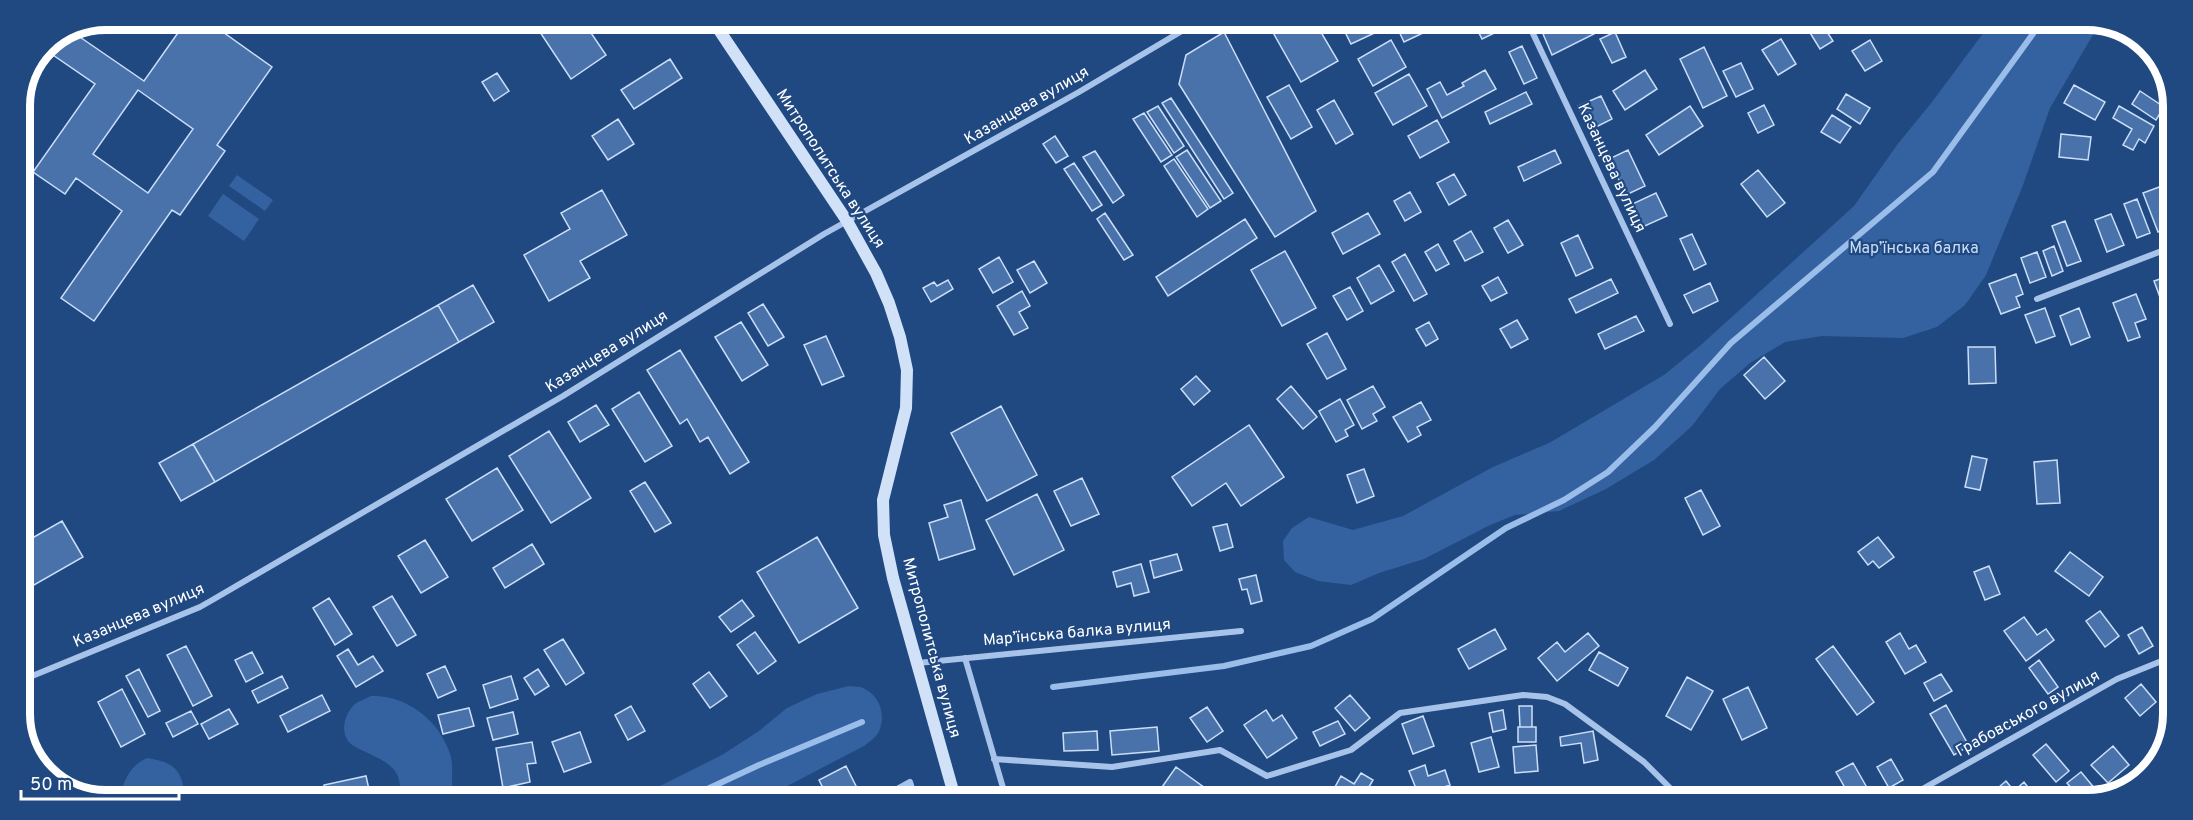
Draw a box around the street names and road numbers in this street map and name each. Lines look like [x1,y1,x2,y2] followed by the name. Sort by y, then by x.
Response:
[961,62,1093,150] street label: Казанцева вулиця
[771,86,889,252] street label: Митрополитська вулиця
[1572,100,1650,236] street label: Казанцева вулиця
[542,306,672,398] street label: Казанцева вулиця
[897,556,965,740] street label: Митрополитська вулиця
[70,579,208,653] street label: Казанцева вулиця
[982,615,1172,651] street label: Мар’їнська балка вулиця
[1953,666,2103,762] street label: Грабовського вулиця

